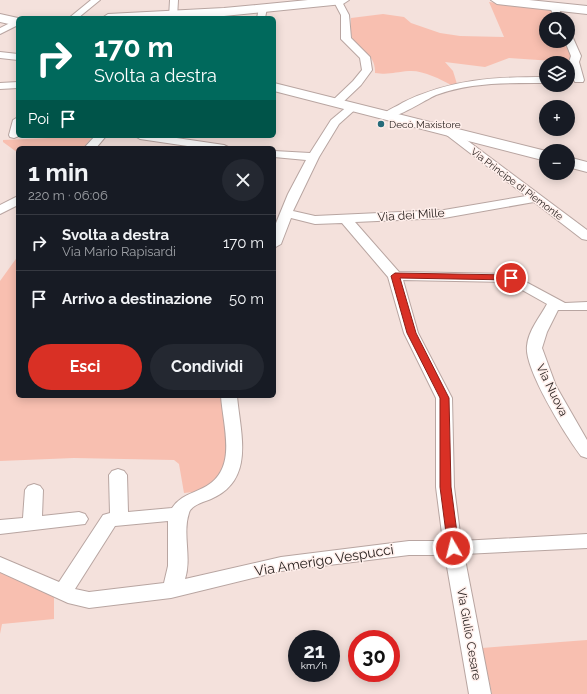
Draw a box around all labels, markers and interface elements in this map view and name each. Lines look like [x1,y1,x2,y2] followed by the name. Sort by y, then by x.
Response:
[539,12,575,180] map controls
[539,12,575,48] button: search
[94,31,174,64] text: 170 m
[28,32,80,84] icon: right
[539,56,575,92] button: layers
[94,65,217,86] text: Svolta a destra
[539,100,575,136] button: +
[57,108,79,130] icon: arrive
[28,110,49,128] text: Poi
[376,119,386,129] marker: Decò Maxistore
[389,119,461,130] place label: Decò Maxistore
[539,144,575,180] button: −
[469,146,565,222] street label: Via Principe di Piemonte
[28,158,89,187] text: 1 min
[222,159,264,201] button: close
[28,188,108,203] text: 220 m · 06:06
[377,206,445,224] street label: Via dei Mille
[62,226,169,244] text: Svolta a destra
[28,232,50,254] icon: right
[223,234,264,252] text: 170 m
[62,244,176,259] text: Via Mario Rapisardi
[494,261,528,295] pin
[500,267,522,289] icon: arrive
[28,288,50,310] icon: arrive
[62,290,212,308] text: Arrivo a destinazione
[229,290,264,308] text: 50 m
[28,344,142,390] button: Esci
[150,344,264,390] button: Condividi
[533,362,571,418] street label: Via Nuova
[432,527,474,569] position arrow
[253,541,395,579] street label: Via Amerigo Vespucci
[454,587,484,681] street label: Via Giulio Cesare
[348,630,400,682] speed limit sign: 30
[303,639,325,663] text: 21
[301,660,327,671] text: km/h

